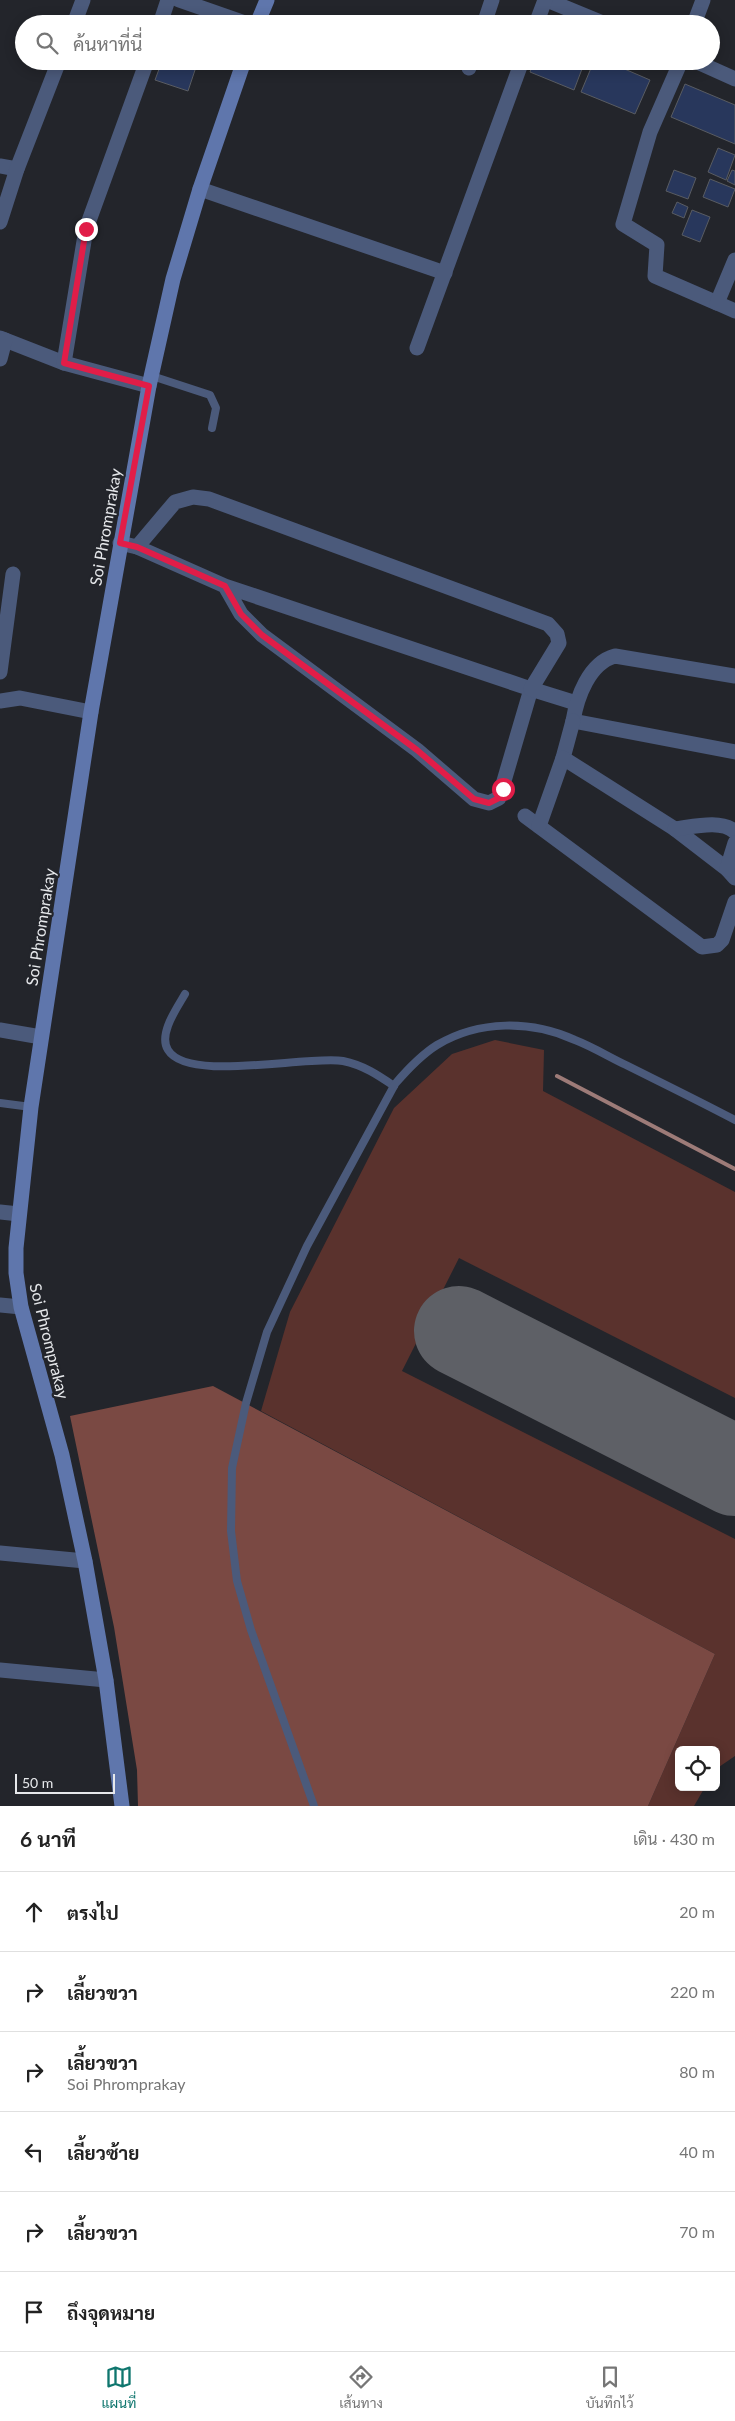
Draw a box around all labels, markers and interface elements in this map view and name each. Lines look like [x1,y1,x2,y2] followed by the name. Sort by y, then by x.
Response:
[15,15,720,70] search box
[33,29,61,57] icon: search
[73,32,142,55] text: ค้นหาที่นี่
[75,218,98,241] route end
[85,466,125,587] street label: Soi Phromprakay
[492,778,515,801] route start
[21,866,59,987] street label: Soi Phromprakay
[26,1281,74,1402] street label: Soi Phromprakay
[675,1746,720,1791] map controls
[675,1746,720,1791] button: locate
[15,1771,115,1794] scale bar
[22,1774,53,1791] text: 50 m
[20,1826,76,1851] text: 6 นาที
[633,1829,715,1848] text: เดิน · 430 m
[20,1898,48,1926] icon: ahead
[67,1901,119,1924] text: ตรงไป
[679,1902,715,1921] text: 20 m
[20,1978,48,2006] icon: right
[67,1981,138,2004] text: เลี้ยวขวา
[670,1982,715,2001] text: 220 m
[67,2051,138,2074] text: เลี้ยวขวา
[20,2058,48,2086] icon: right
[679,2062,715,2081] text: 80 m
[67,2074,186,2093] text: Soi Phromprakay
[20,2138,48,2166] icon: left
[67,2141,139,2164] text: เลี้ยวซ้าย
[679,2142,715,2161] text: 40 m
[20,2218,48,2246] icon: right
[67,2221,138,2244] text: เลี้ยวขวา
[679,2222,715,2241] text: 70 m
[20,2298,48,2326] icon: arrive
[67,2301,155,2324] text: ถึงจุดหมาย
[101,2363,136,2411] tab: แผนที่
[339,2363,383,2411] tab: เส้นทาง
[586,2363,634,2411] tab: บันทึกไว้

